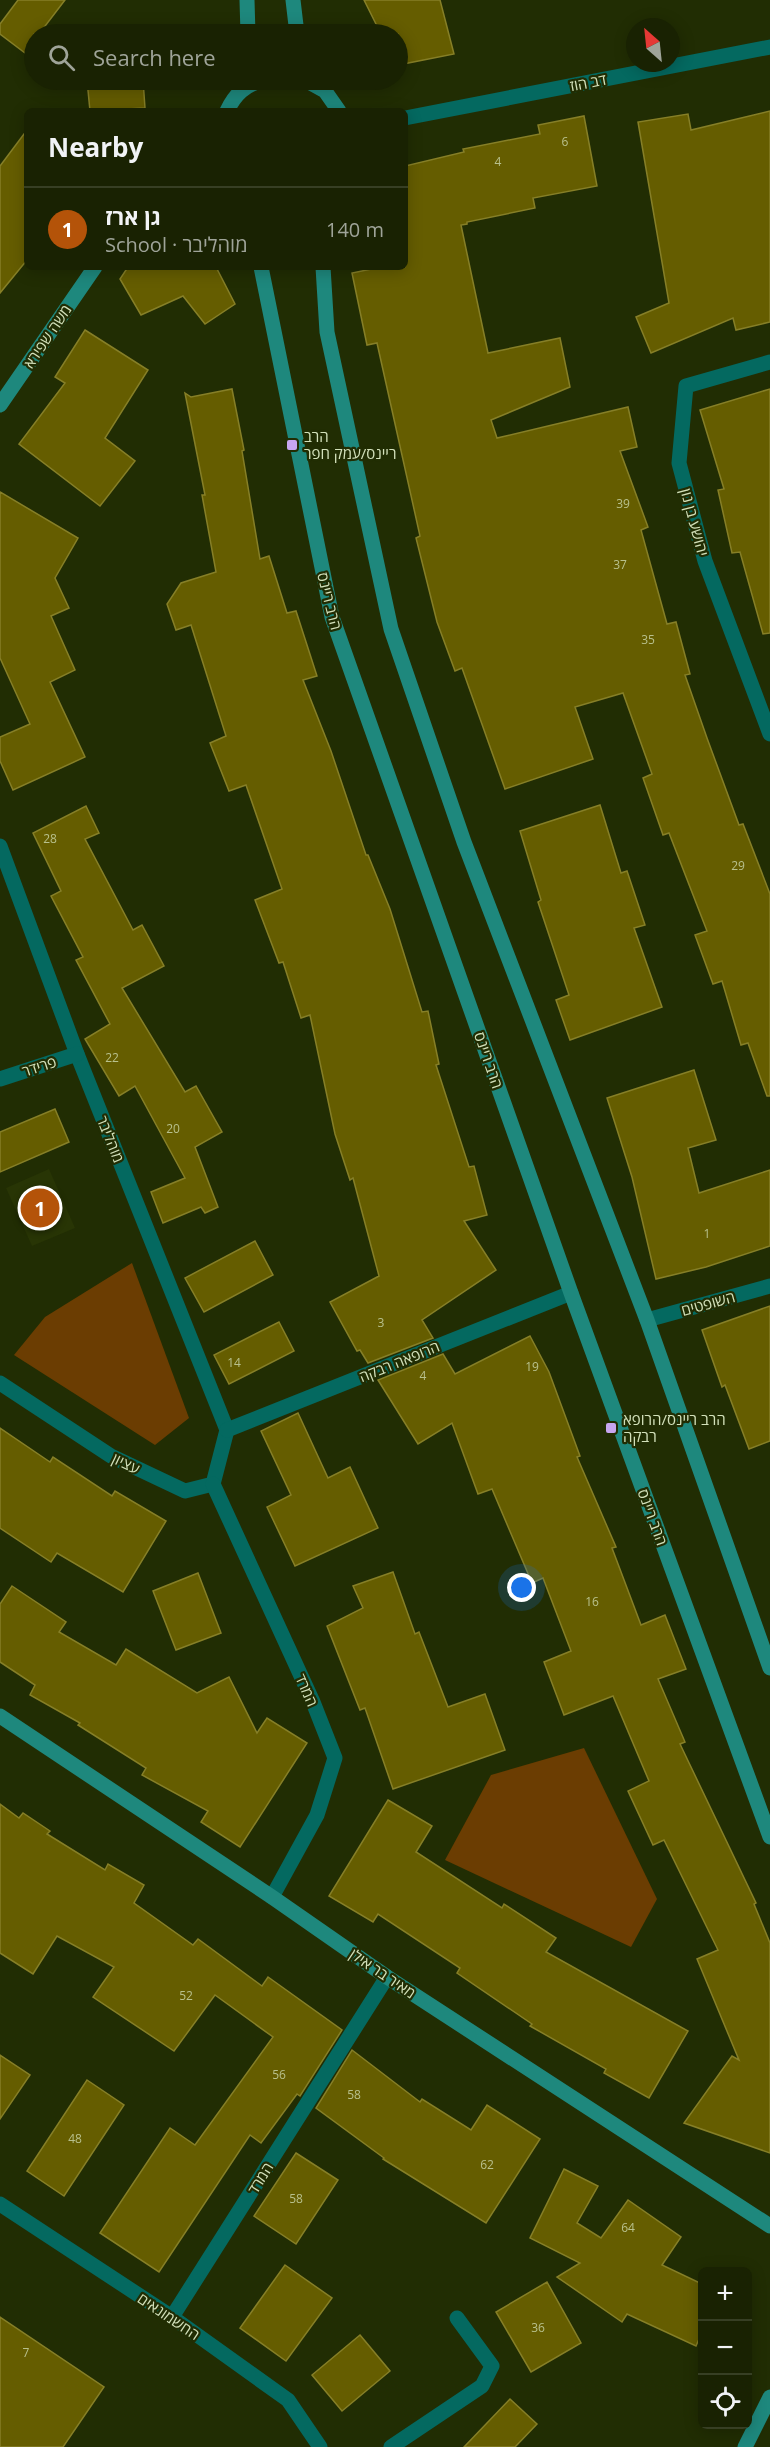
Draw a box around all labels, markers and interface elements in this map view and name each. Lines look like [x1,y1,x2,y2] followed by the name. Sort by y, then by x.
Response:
[626,18,680,72] north arrow
[24,24,408,90] search box
[45,41,78,74] icon: search
[93,42,216,72] text: Search here
[568,69,608,95] street label: דב הוז
[48,129,143,165] text: Nearby
[562,133,569,150] house number: 6
[495,153,502,170] house number: 4
[105,201,161,231] text: גן ארז
[62,216,73,243] text: 1
[326,216,384,243] text: 140 m
[105,231,248,258] text: School · מוהליבר
[18,300,76,372] street label: משה שפירא
[304,426,396,463] place label: הרב ריינס/עמק חפר
[285,438,299,452] marker: הרב ריינס/עמק חפר
[676,486,714,558] street label: יהושע בן נון
[616,495,630,512] house number: 39
[613,556,627,573] house number: 37
[313,570,347,632] street label: הרב ריינס
[641,631,655,648] house number: 35
[43,830,57,847] house number: 28
[731,857,745,874] house number: 29
[470,1029,508,1091] street label: הרב ריינס
[105,1049,119,1066] house number: 22
[19,1051,59,1081] street label: פרידר
[93,1113,129,1165] street label: מוהליבר
[166,1120,180,1137] house number: 20
[20,1186,60,1230] pin: 1
[704,1225,710,1242] house number: 1
[679,1286,737,1320] street label: השופטים
[378,1314,385,1331] house number: 3
[356,1336,442,1386] street label: הרופאה רבקה
[227,1354,241,1371] house number: 14
[525,1358,539,1375] house number: 19
[420,1367,427,1384] house number: 4
[623,1409,726,1446] place label: הרב ריינס/הרופא רבקה
[604,1421,618,1435] marker: הרב ריינס/הרופא רבקה
[109,1448,143,1478] street label: עציון
[634,1486,672,1548] street label: הרב ריינס
[507,1573,536,1602] your location
[585,1593,599,1610] house number: 16
[291,1670,323,1710] street label: המרד
[346,1944,420,2002] street label: מאיר בר אילן
[179,1987,193,2004] house number: 52
[272,2066,286,2083] house number: 56
[347,2086,361,2103] house number: 58
[68,2130,82,2147] house number: 48
[480,2156,494,2173] house number: 62
[243,2158,277,2198] street label: המרד
[289,2190,303,2207] house number: 58
[621,2219,635,2236] house number: 64
[698,2267,752,2429] map controls
[698,2267,752,2321] button: +
[134,2288,204,2344] street label: החשמונאים
[531,2319,545,2336] house number: 36
[698,2321,752,2375] button: −
[23,2344,30,2361] house number: 7
[698,2375,752,2429] button: locate

